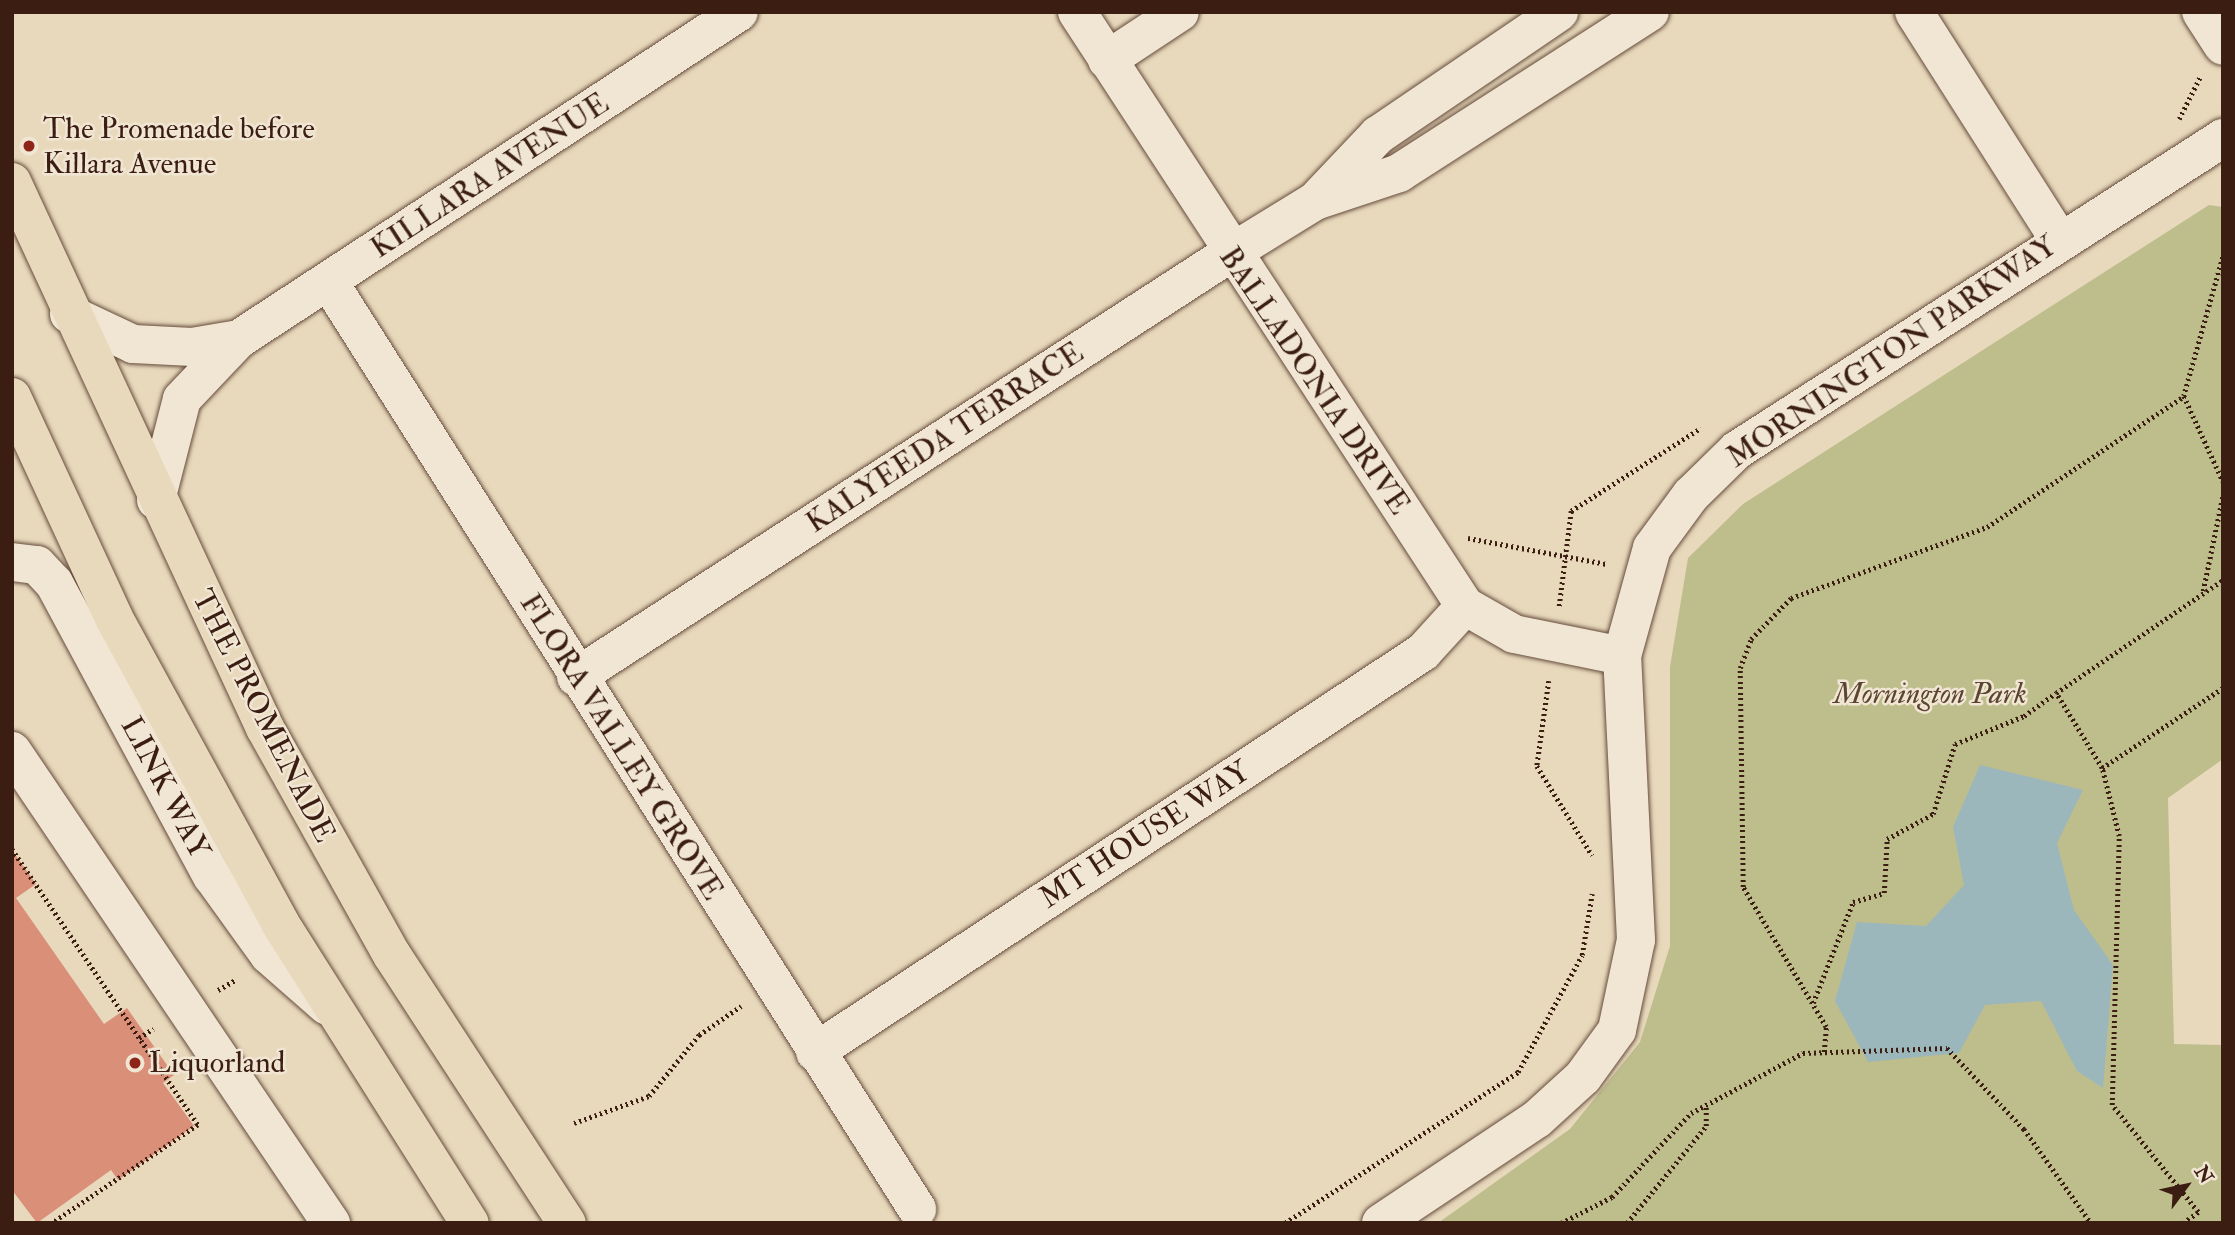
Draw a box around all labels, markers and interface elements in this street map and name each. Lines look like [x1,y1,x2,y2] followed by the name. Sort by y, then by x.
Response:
[364,86,616,266] street label: KILLARA AVENUE
[43,111,315,182] place label: The Promenade before Killara Avenue
[21,138,37,154] marker: The Promenade before Killara Avenue
[1720,228,2064,476] street label: MORNINGTON PARKWAY
[1211,240,1417,522] street label: BALLADONIA DRIVE
[800,335,1090,541] street label: KALYEEDA TERRACE
[184,584,342,848] street label: THE PROMENADE
[512,587,730,907] street label: FLORA VALLEY GROVE
[1833,676,2027,712] park label: Mornington Park
[113,711,217,865] street label: LINK WAY
[1033,754,1257,916] street label: MT HOUSE WAY
[149,1045,285,1081] place label: Liquorland
[127,1055,143,1071] marker: Liquorland
[2151,1151,2221,1221] north arrow
[2189,1161,2218,1188] text: N

